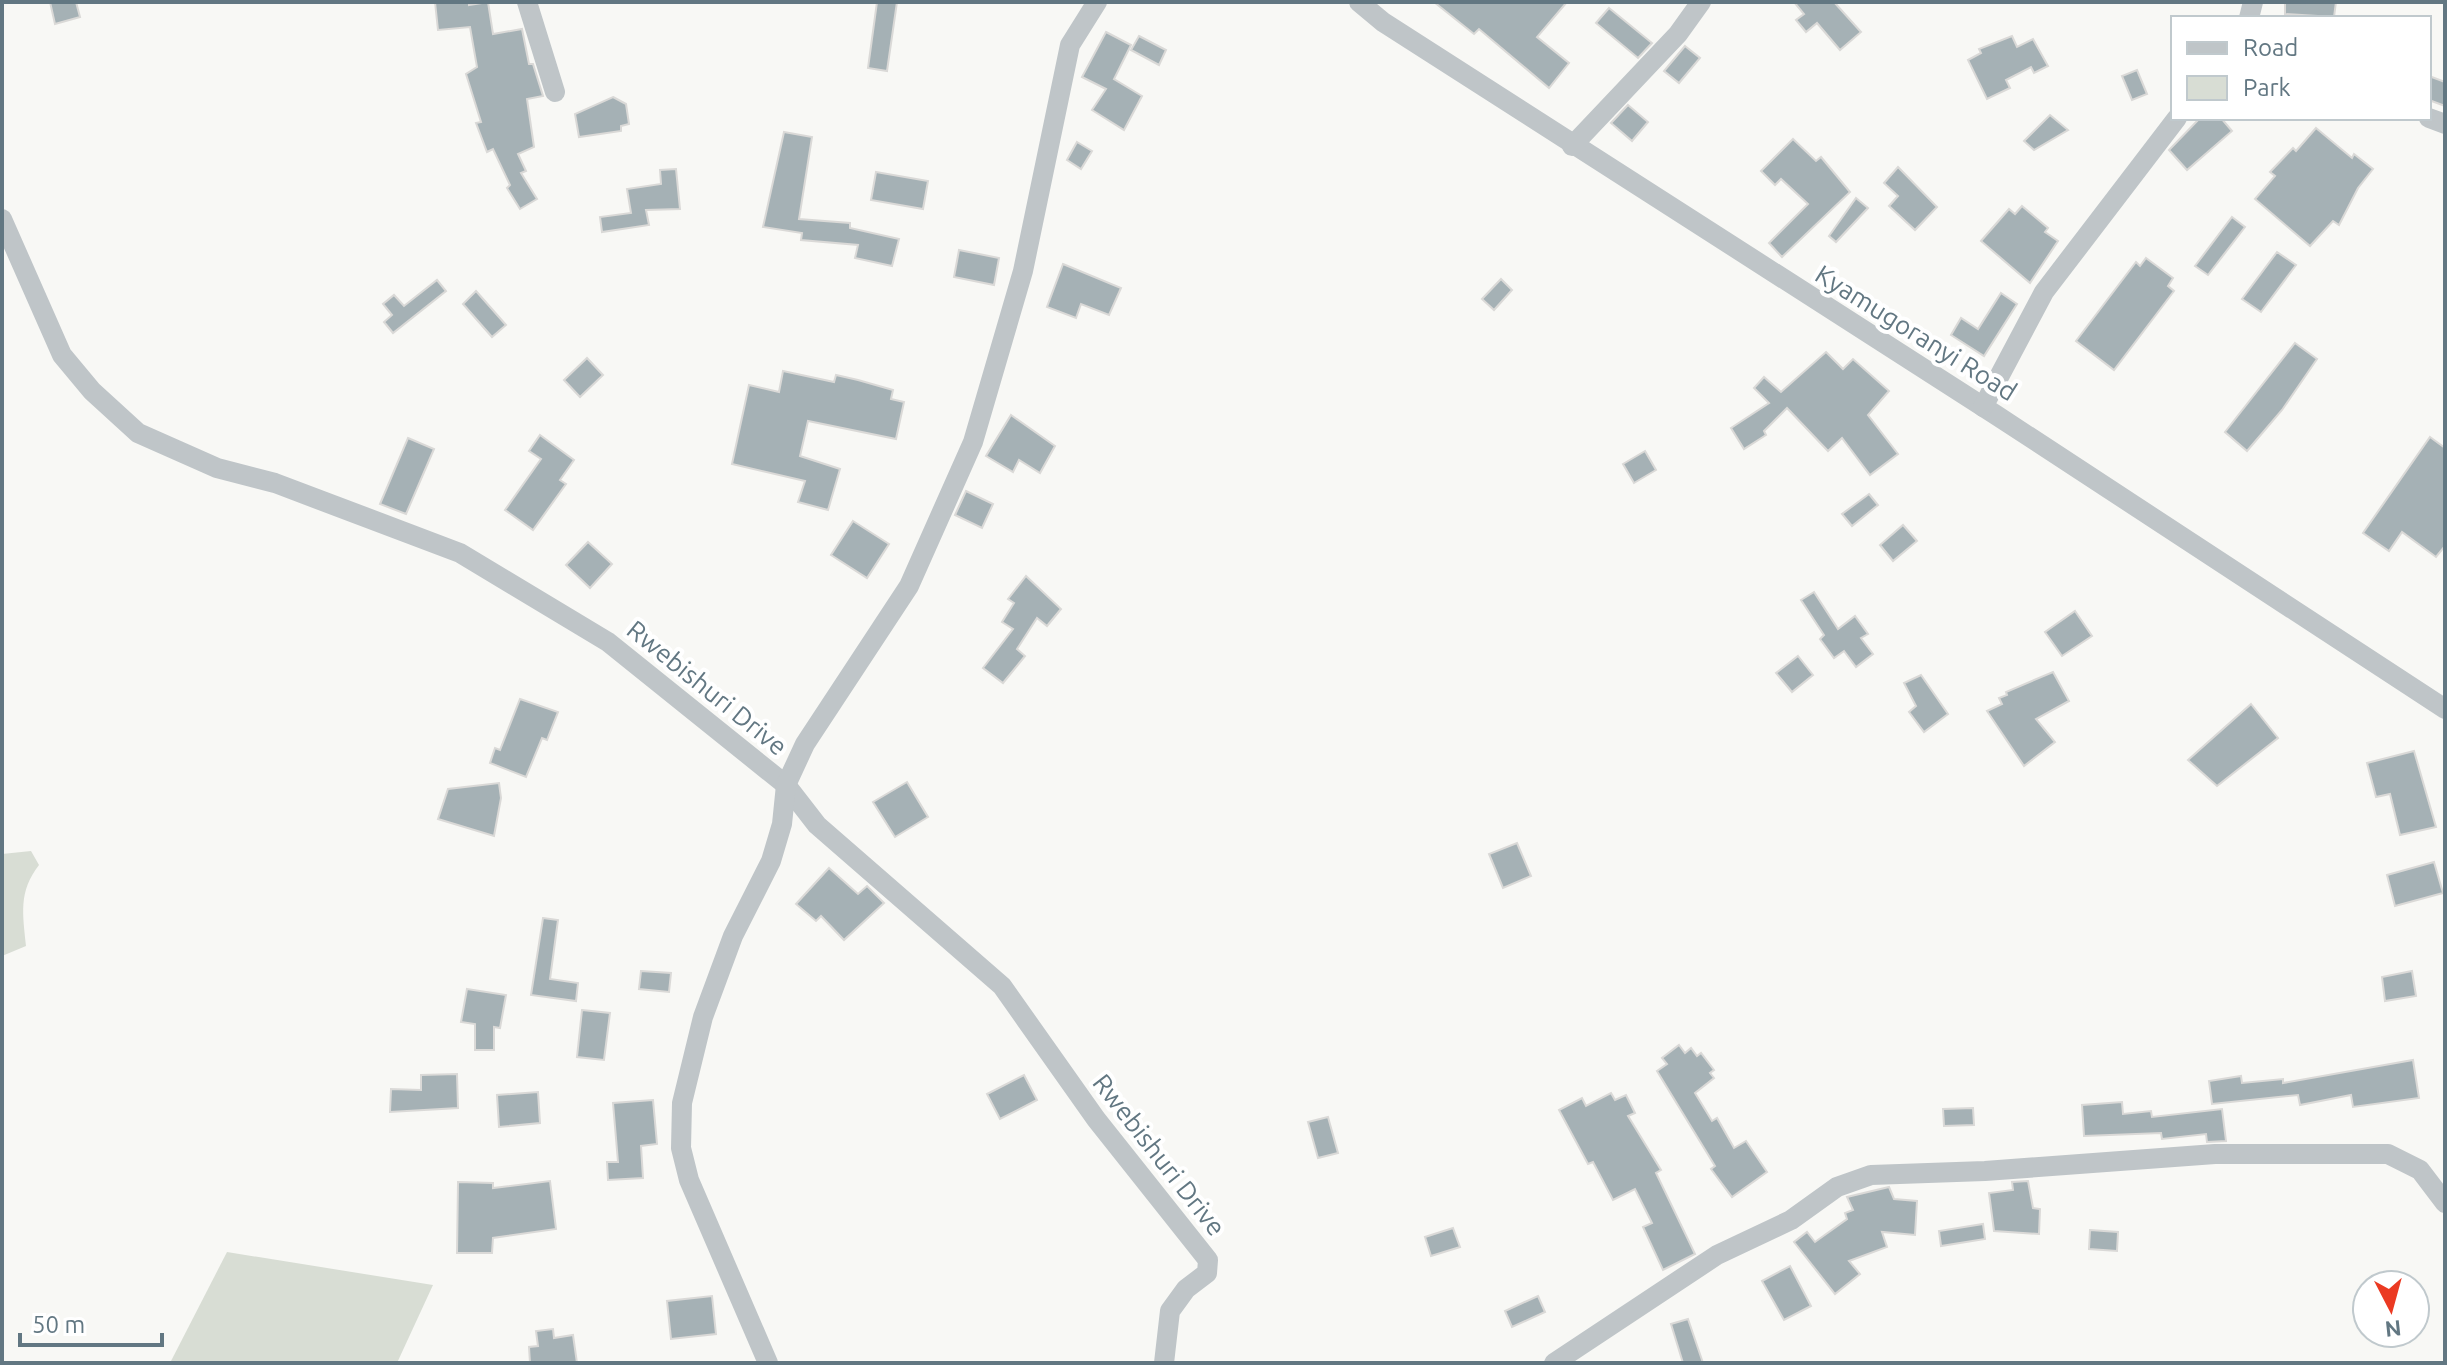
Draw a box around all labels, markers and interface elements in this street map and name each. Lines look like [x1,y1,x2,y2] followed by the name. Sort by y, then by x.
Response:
[2171,16,2431,120] legend
[2243,34,2298,61] text: Road
[2243,74,2291,101] text: Park
[1810,259,2022,406] street label: Kyamugoranyi Road
[622,614,793,761] street label: Rwebishuri Drive
[1087,1068,1231,1241] street label: Rwebishuri Drive
[2351,1269,2431,1349] north arrow
[20,1297,162,1347] scale bar
[32,1311,85,1338] text: 50 m
[2384,1316,2403,1343] text: N

